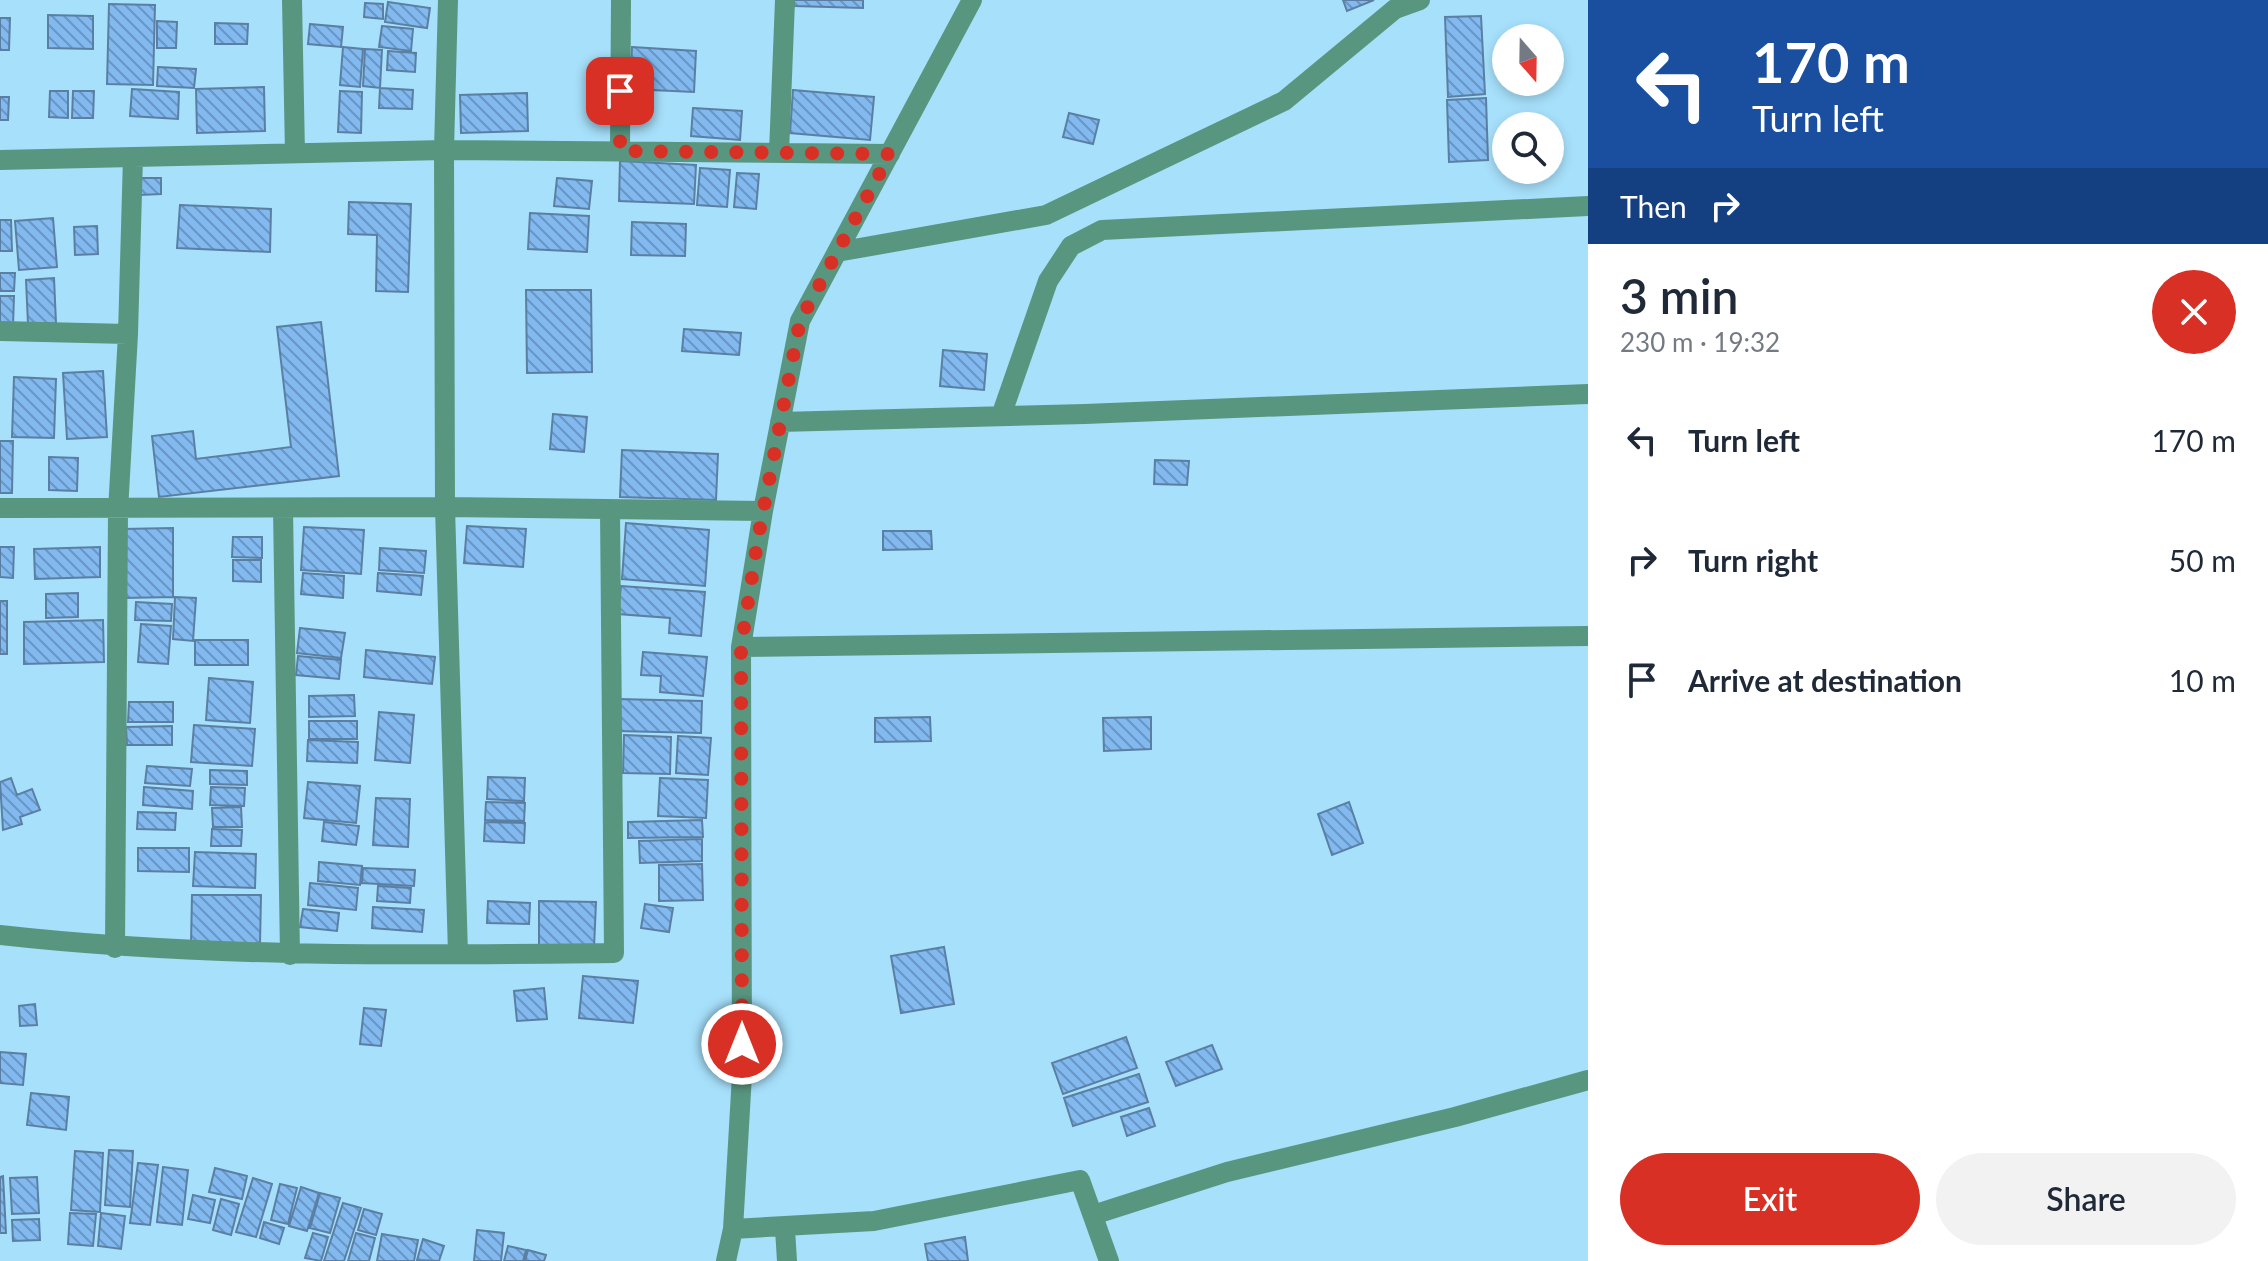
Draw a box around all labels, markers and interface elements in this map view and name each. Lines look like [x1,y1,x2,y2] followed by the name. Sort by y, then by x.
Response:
[1492,24,1564,96] north arrow
[1492,24,1564,184] map controls
[1752,28,1910,95] text: 170 m
[1620,32,1724,136] icon: left
[586,57,654,125] pin
[598,69,642,113] icon: arrive
[1752,96,1884,140] text: Turn left
[1492,112,1564,184] button: search
[1703,184,1747,228] icon: right
[1620,188,1687,224] text: Then
[1620,267,1738,324] text: 3 min
[2152,270,2236,354] button: close
[1620,326,1780,358] text: 230 m · 19:32
[1620,418,1664,462] icon: left
[1688,422,1800,458] text: Turn left
[2151,422,2236,458] text: 170 m
[1620,538,1664,582] icon: right
[1688,542,1818,578] text: Turn right
[2169,542,2236,578] text: 50 m
[1620,658,1664,702] icon: arrive
[1688,662,1962,698] text: Arrive at destination
[2169,662,2236,698] text: 10 m
[700,1002,784,1086] position arrow
[1620,1153,1920,1245] button: Exit
[1936,1153,2236,1245] button: Share

